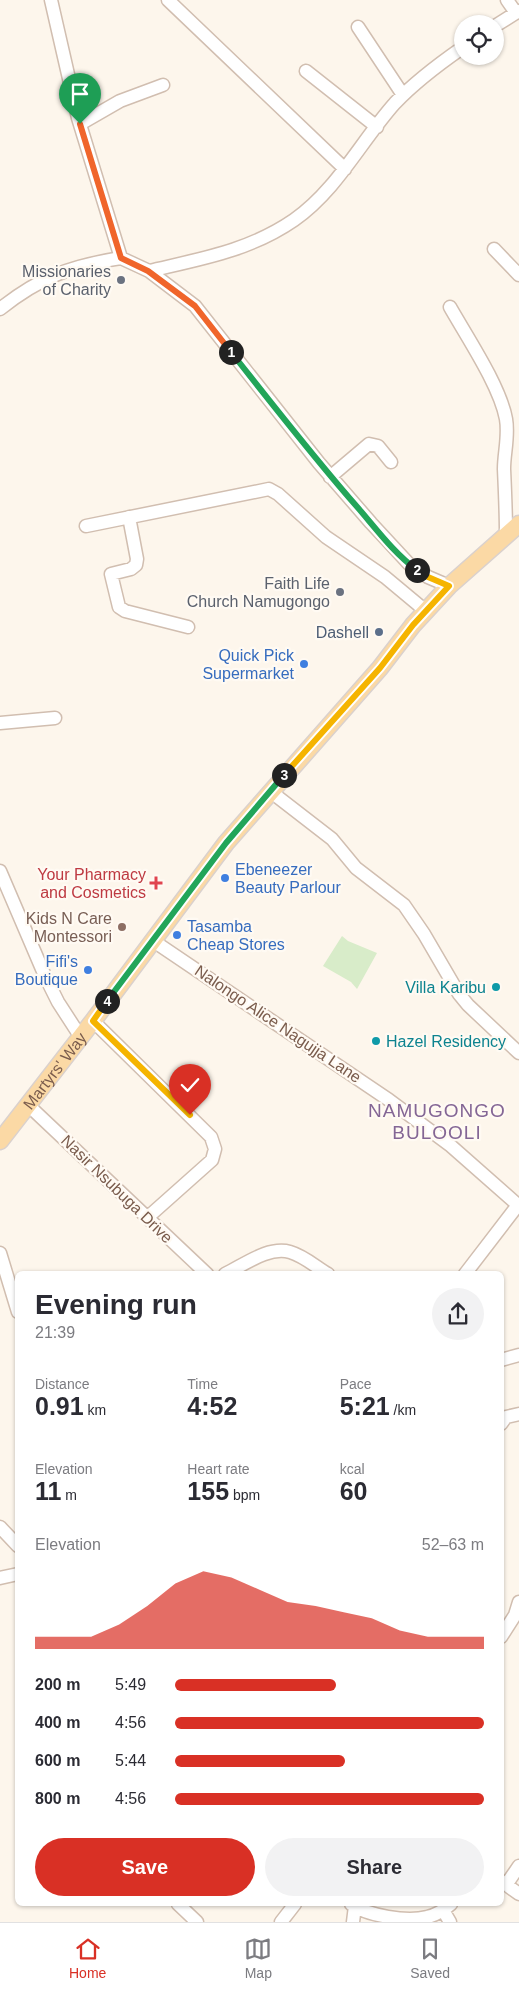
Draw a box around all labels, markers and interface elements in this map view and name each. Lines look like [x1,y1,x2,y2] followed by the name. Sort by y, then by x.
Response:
[454,15,504,65] map controls
[454,15,504,65] button: locate
[59,73,101,124] pin
[66,80,94,108] icon: arrive
[22,263,111,298] place label: Missionaries of Charity
[115,274,127,286] marker: Missionaries of Charity
[218,340,244,364] pin: 1
[228,344,235,360] text: 1
[404,558,430,582] pin: 2
[414,562,421,578] text: 2
[187,575,330,610] place label: Faith Life Church Namugongo
[334,586,346,598] marker: Faith Life Church Namugongo
[316,624,369,641] place label: Dashell
[373,626,385,638] marker: Dashell
[202,647,295,682] place label: Quick Pick Supermarket
[298,658,310,670] marker: Quick Pick Supermarket
[272,762,296,788] pin: 3
[281,767,288,783] text: 3
[235,861,342,896] place label: Ebeneezer Beauty Parlour
[37,866,146,901] place label: Your Pharmacy and Cosmetics
[219,872,231,884] marker: Ebeneezer Beauty Parlour
[150,877,162,889] marker: Your Pharmacy and Cosmetics
[26,910,112,945] place label: Kids N Care Montessori
[187,918,285,953] place label: Tasamba Cheap Stores
[116,921,128,933] marker: Kids N Care Montessori
[171,929,183,941] marker: Tasamba Cheap Stores
[15,953,78,988] place label: Fifi's Boutique
[192,962,364,1086] street label: Nalongo Alice Nagujja Lane
[82,964,94,976] marker: Fifi's Boutique
[405,979,486,996] place label: Villa Karibu
[490,981,502,993] marker: Villa Karibu
[94,988,120,1014] pin: 4
[104,993,111,1009] text: 4
[20,1029,90,1112] street label: Martyrs' Way
[386,1033,506,1050] place label: Hazel Residency
[370,1035,382,1047] marker: Hazel Residency
[169,1064,211,1115] pin
[176,1071,204,1099] icon: check
[368,1100,506,1143] district label: NAMUGONGO BULOOLI
[58,1132,176,1246] street label: Nasir Nsubuga Drive
[432,1288,484,1340] button: share
[35,1289,197,1320] text: Evening run
[35,1324,75,1341] text: 21:39
[35,1376,89,1392] text: Distance
[187,1376,218,1392] text: Time
[340,1376,372,1392] text: Pace
[35,1392,84,1420] text: 0.91
[187,1392,237,1420] text: 4:52
[340,1392,390,1420] text: 5:21
[84,1402,106,1418] text: km
[390,1402,416,1418] text: /km
[35,1461,93,1477] text: Elevation
[187,1461,250,1477] text: Heart rate
[340,1461,365,1477] text: kcal
[35,1477,61,1505] text: 11
[187,1477,229,1505] text: 155
[340,1477,367,1505] text: 60
[61,1487,77,1503] text: m
[229,1487,260,1503] text: bpm
[35,1536,101,1553] text: Elevation
[422,1536,484,1553] text: 52–63 m
[35,1676,80,1693] text: 200 m
[115,1676,146,1693] text: 5:49
[35,1714,80,1731] text: 400 m
[115,1714,146,1731] text: 4:56
[35,1752,80,1769] text: 600 m
[115,1752,146,1769] text: 5:44
[35,1790,80,1807] text: 800 m
[115,1790,146,1807] text: 4:56
[35,1838,255,1896] button: Save
[265,1838,484,1896] button: Share
[69,1935,106,1981] tab: Home
[244,1935,272,1981] tab: Map
[410,1935,450,1981] tab: Saved

